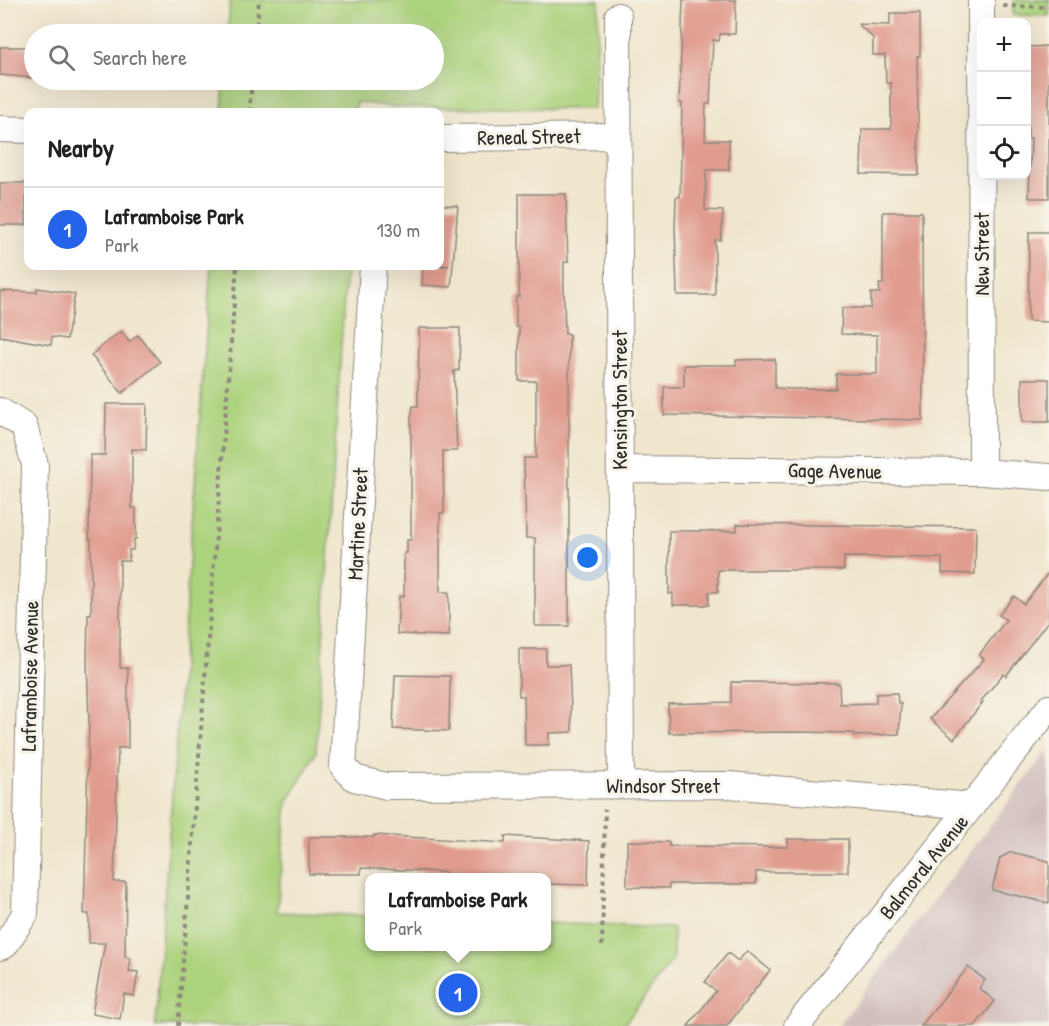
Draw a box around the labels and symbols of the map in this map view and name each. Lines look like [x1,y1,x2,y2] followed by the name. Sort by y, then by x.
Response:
[477,121,582,152] street label: Reneal Street
[967,212,996,295] street label: New Street
[605,330,634,470] street label: Kensington Street
[788,455,882,486] street label: Gage Avenue
[340,466,375,581] street label: Martine Street
[573,543,602,572] your location
[14,600,45,751] street label: Laframboise Avenue
[606,771,721,800] street label: Windsor Street
[872,808,975,925] street label: Balmoral Avenue
[438,970,478,1016] pin: 1

